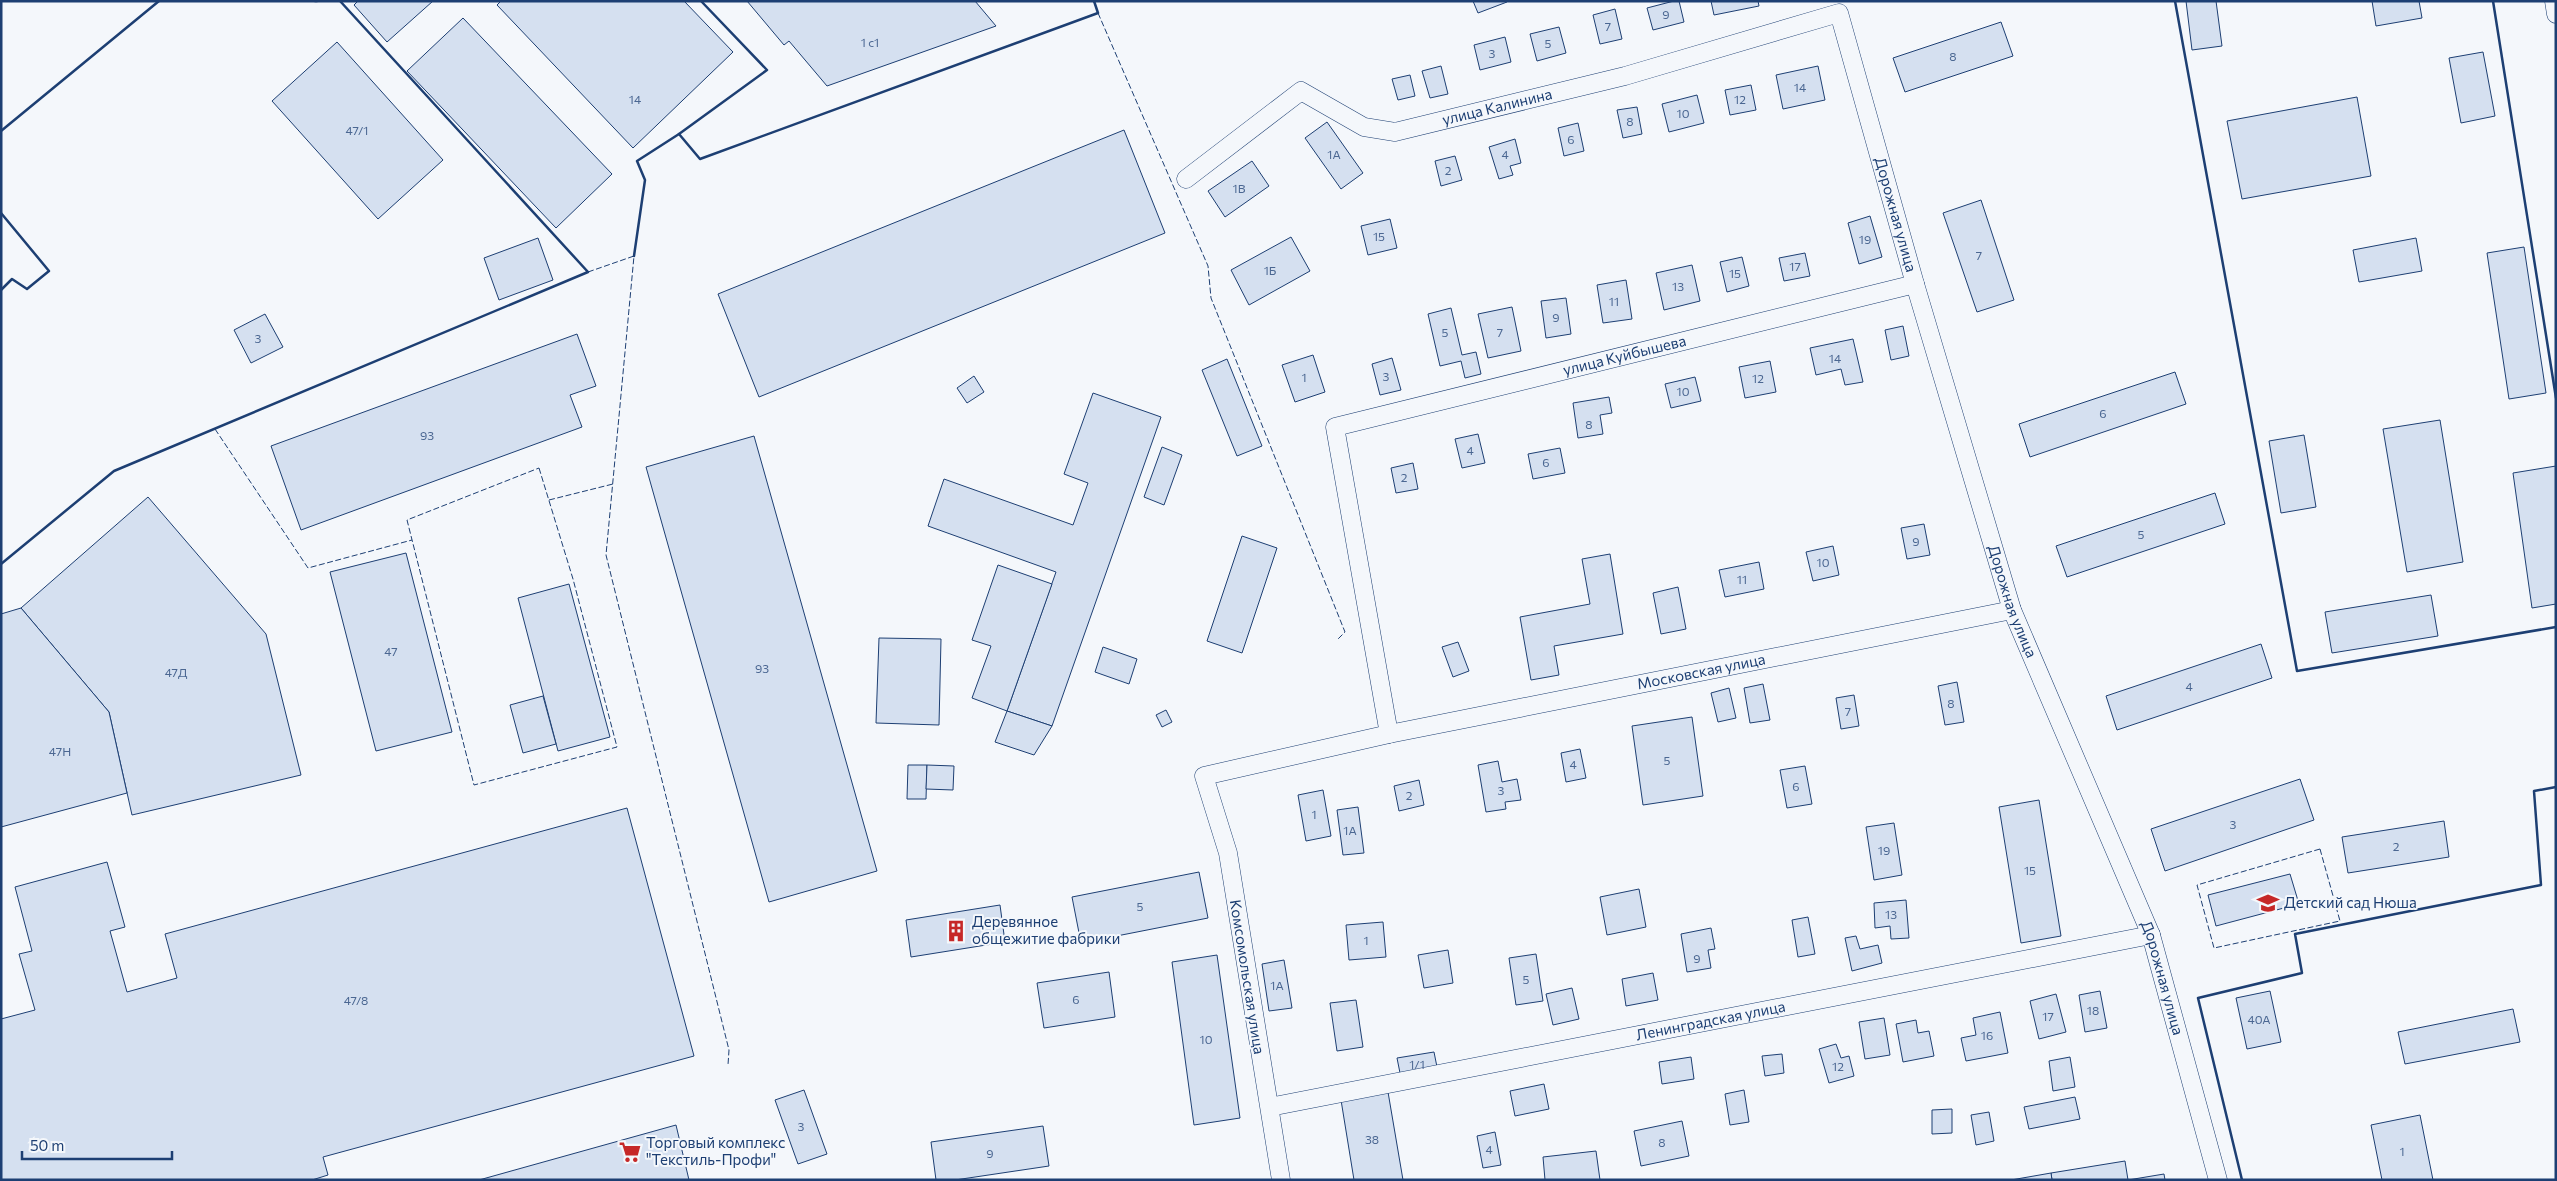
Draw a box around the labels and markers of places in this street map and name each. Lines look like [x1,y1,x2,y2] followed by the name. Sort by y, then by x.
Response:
[2255,890,2281,916] school or university icon: Детский сад Нюша
[2284,893,2417,911] place label: Детский сад Нюша
[972,912,1120,947] place label: Деревянное общежитие фабрики
[943,918,969,944] building icon: Деревянное общежитие фабрики
[646,1133,785,1168] place label: Торговый комплекс "Текстиль-Профи"
[617,1139,643,1165] supermarket icon: Торговый комплекс "Текстиль-Профи"

